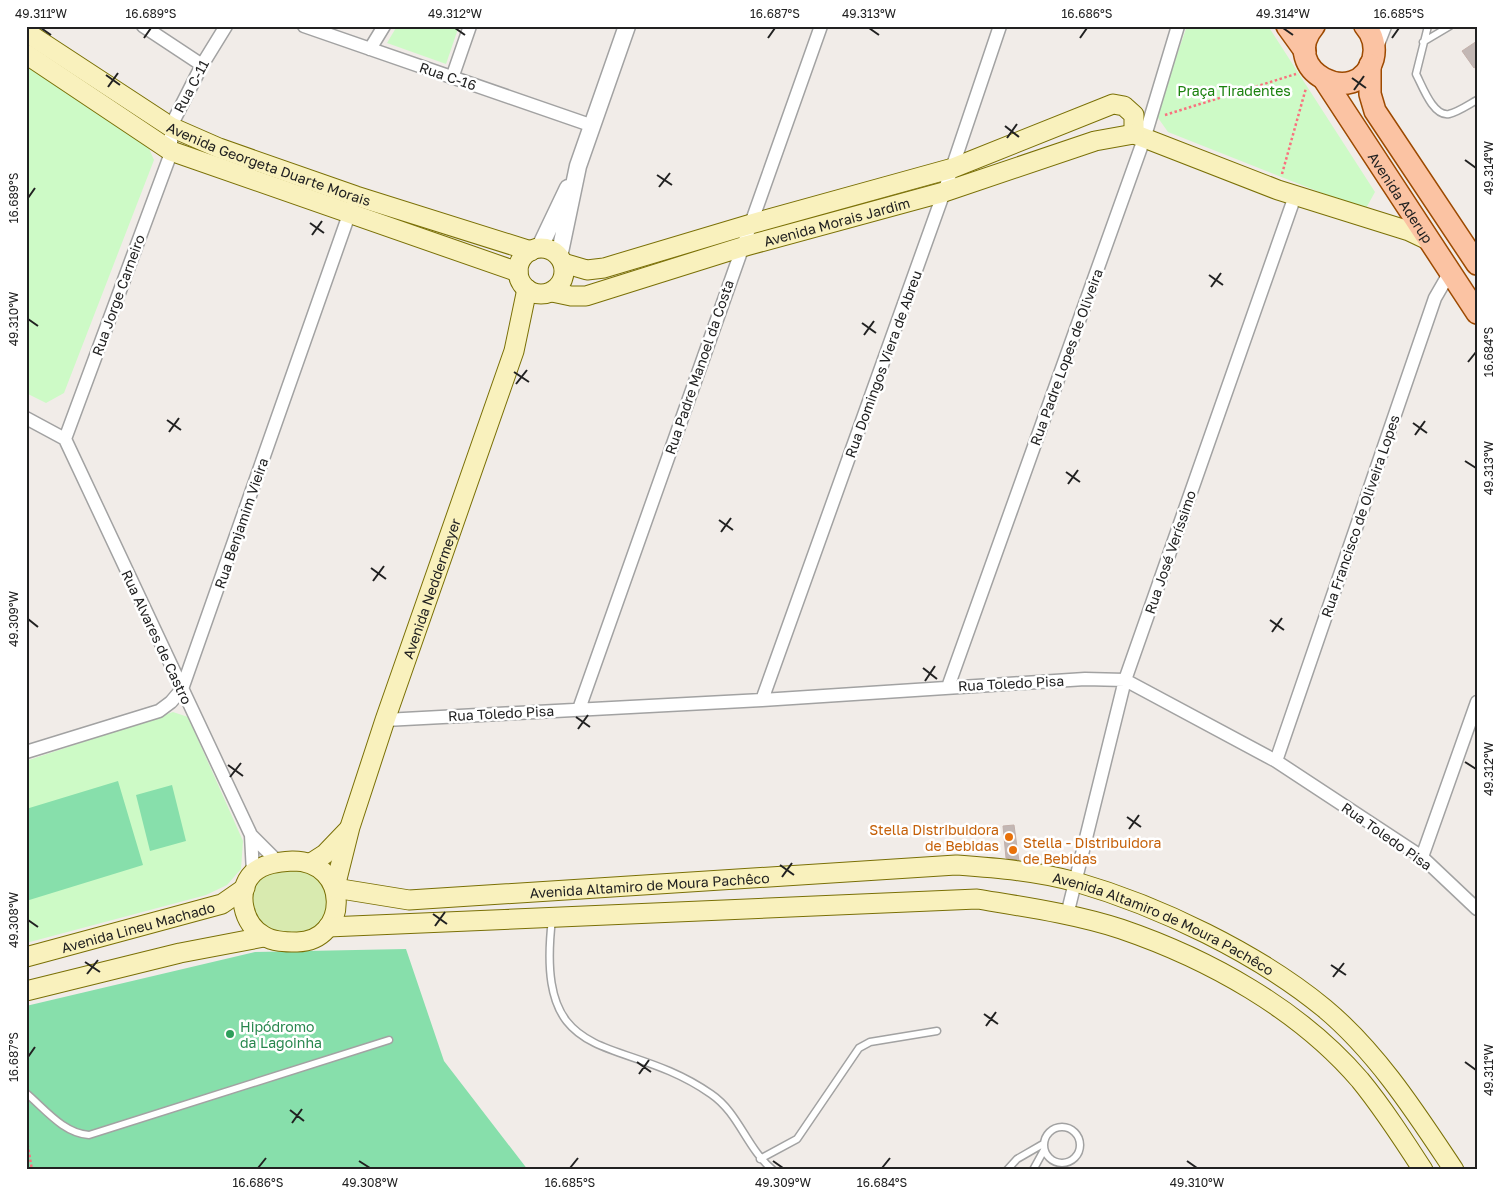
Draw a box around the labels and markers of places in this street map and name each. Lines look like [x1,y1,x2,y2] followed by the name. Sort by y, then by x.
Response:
[869,821,999,854] place label: Stella Distribuidora de Bebidas
[1003,831,1015,843] marker: Stella Distribuidora de Bebidas
[1023,834,1161,867] place label: Stella - Distribuidora de Bebidas
[1007,844,1019,856] marker: Stella - Distribuidora de Bebidas
[240,1018,322,1051] place label: Hipódromo da Lagoinha
[224,1028,236,1040] marker: Hipódromo da Lagoinha

